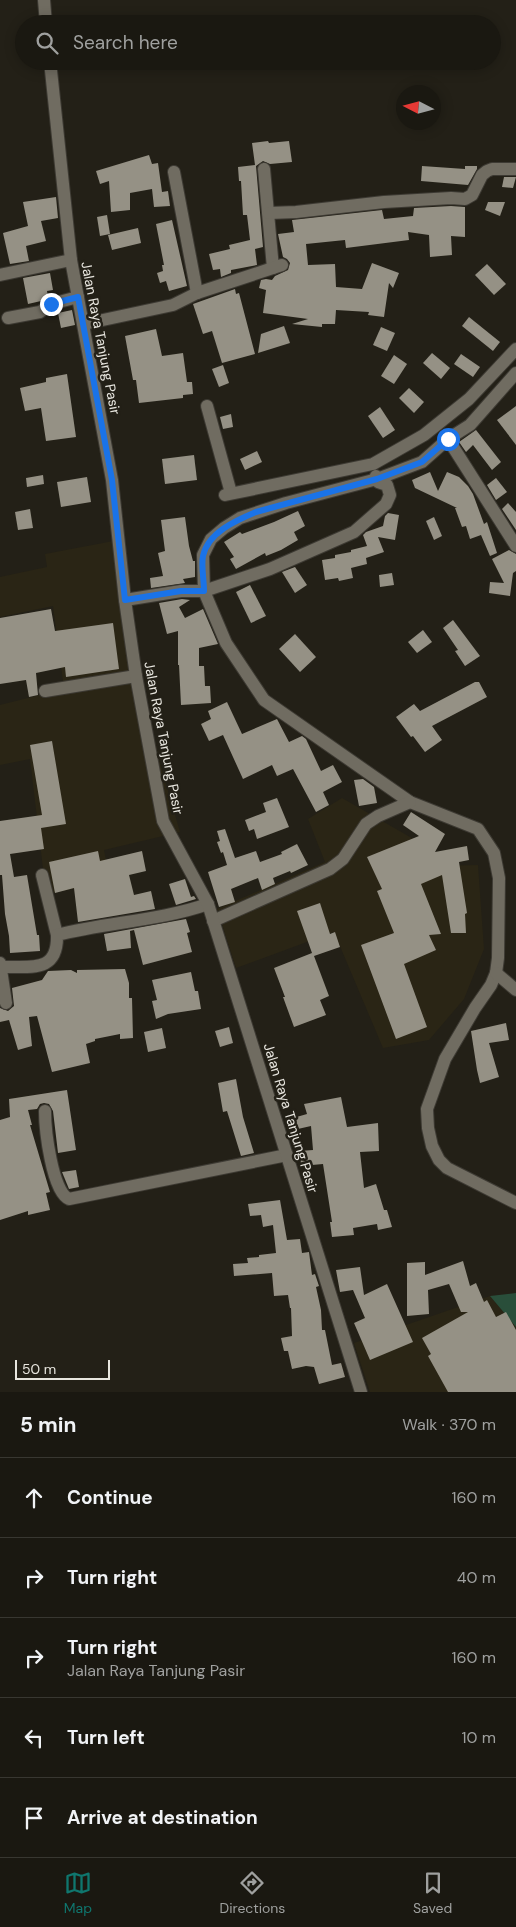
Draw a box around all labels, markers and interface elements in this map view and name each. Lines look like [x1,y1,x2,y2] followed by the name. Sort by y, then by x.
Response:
[15,15,501,70] search box
[33,29,61,57] icon: search
[73,30,178,55] text: Search here
[396,85,441,130] north arrow
[77,260,125,416] street label: Jalan Raya Tanjung Pasir
[40,293,63,316] route end
[437,428,460,451] route start
[140,660,188,816] street label: Jalan Raya Tanjung Pasir
[260,1041,322,1195] street label: Jalan Raya Tanjung Pasir
[15,1357,110,1380] scale bar
[22,1360,56,1378] text: 50 m
[20,1411,76,1439] text: 5 min
[402,1414,496,1435] text: Walk · 370 m
[20,1484,48,1512] icon: ahead
[67,1485,153,1510] text: Continue
[452,1487,496,1508] text: 160 m
[20,1564,48,1592] icon: right
[67,1565,157,1590] text: Turn right
[457,1567,496,1588] text: 40 m
[67,1635,157,1660] text: Turn right
[20,1644,48,1672] icon: right
[452,1647,496,1668] text: 160 m
[67,1660,245,1681] text: Jalan Raya Tanjung Pasir
[20,1724,48,1752] icon: left
[67,1725,145,1750] text: Turn left
[462,1727,496,1748] text: 10 m
[20,1804,48,1832] icon: arrive
[67,1805,258,1830] text: Arrive at destination
[64,1869,92,1917] tab: Map
[220,1869,285,1917] tab: Directions
[413,1869,452,1917] tab: Saved

